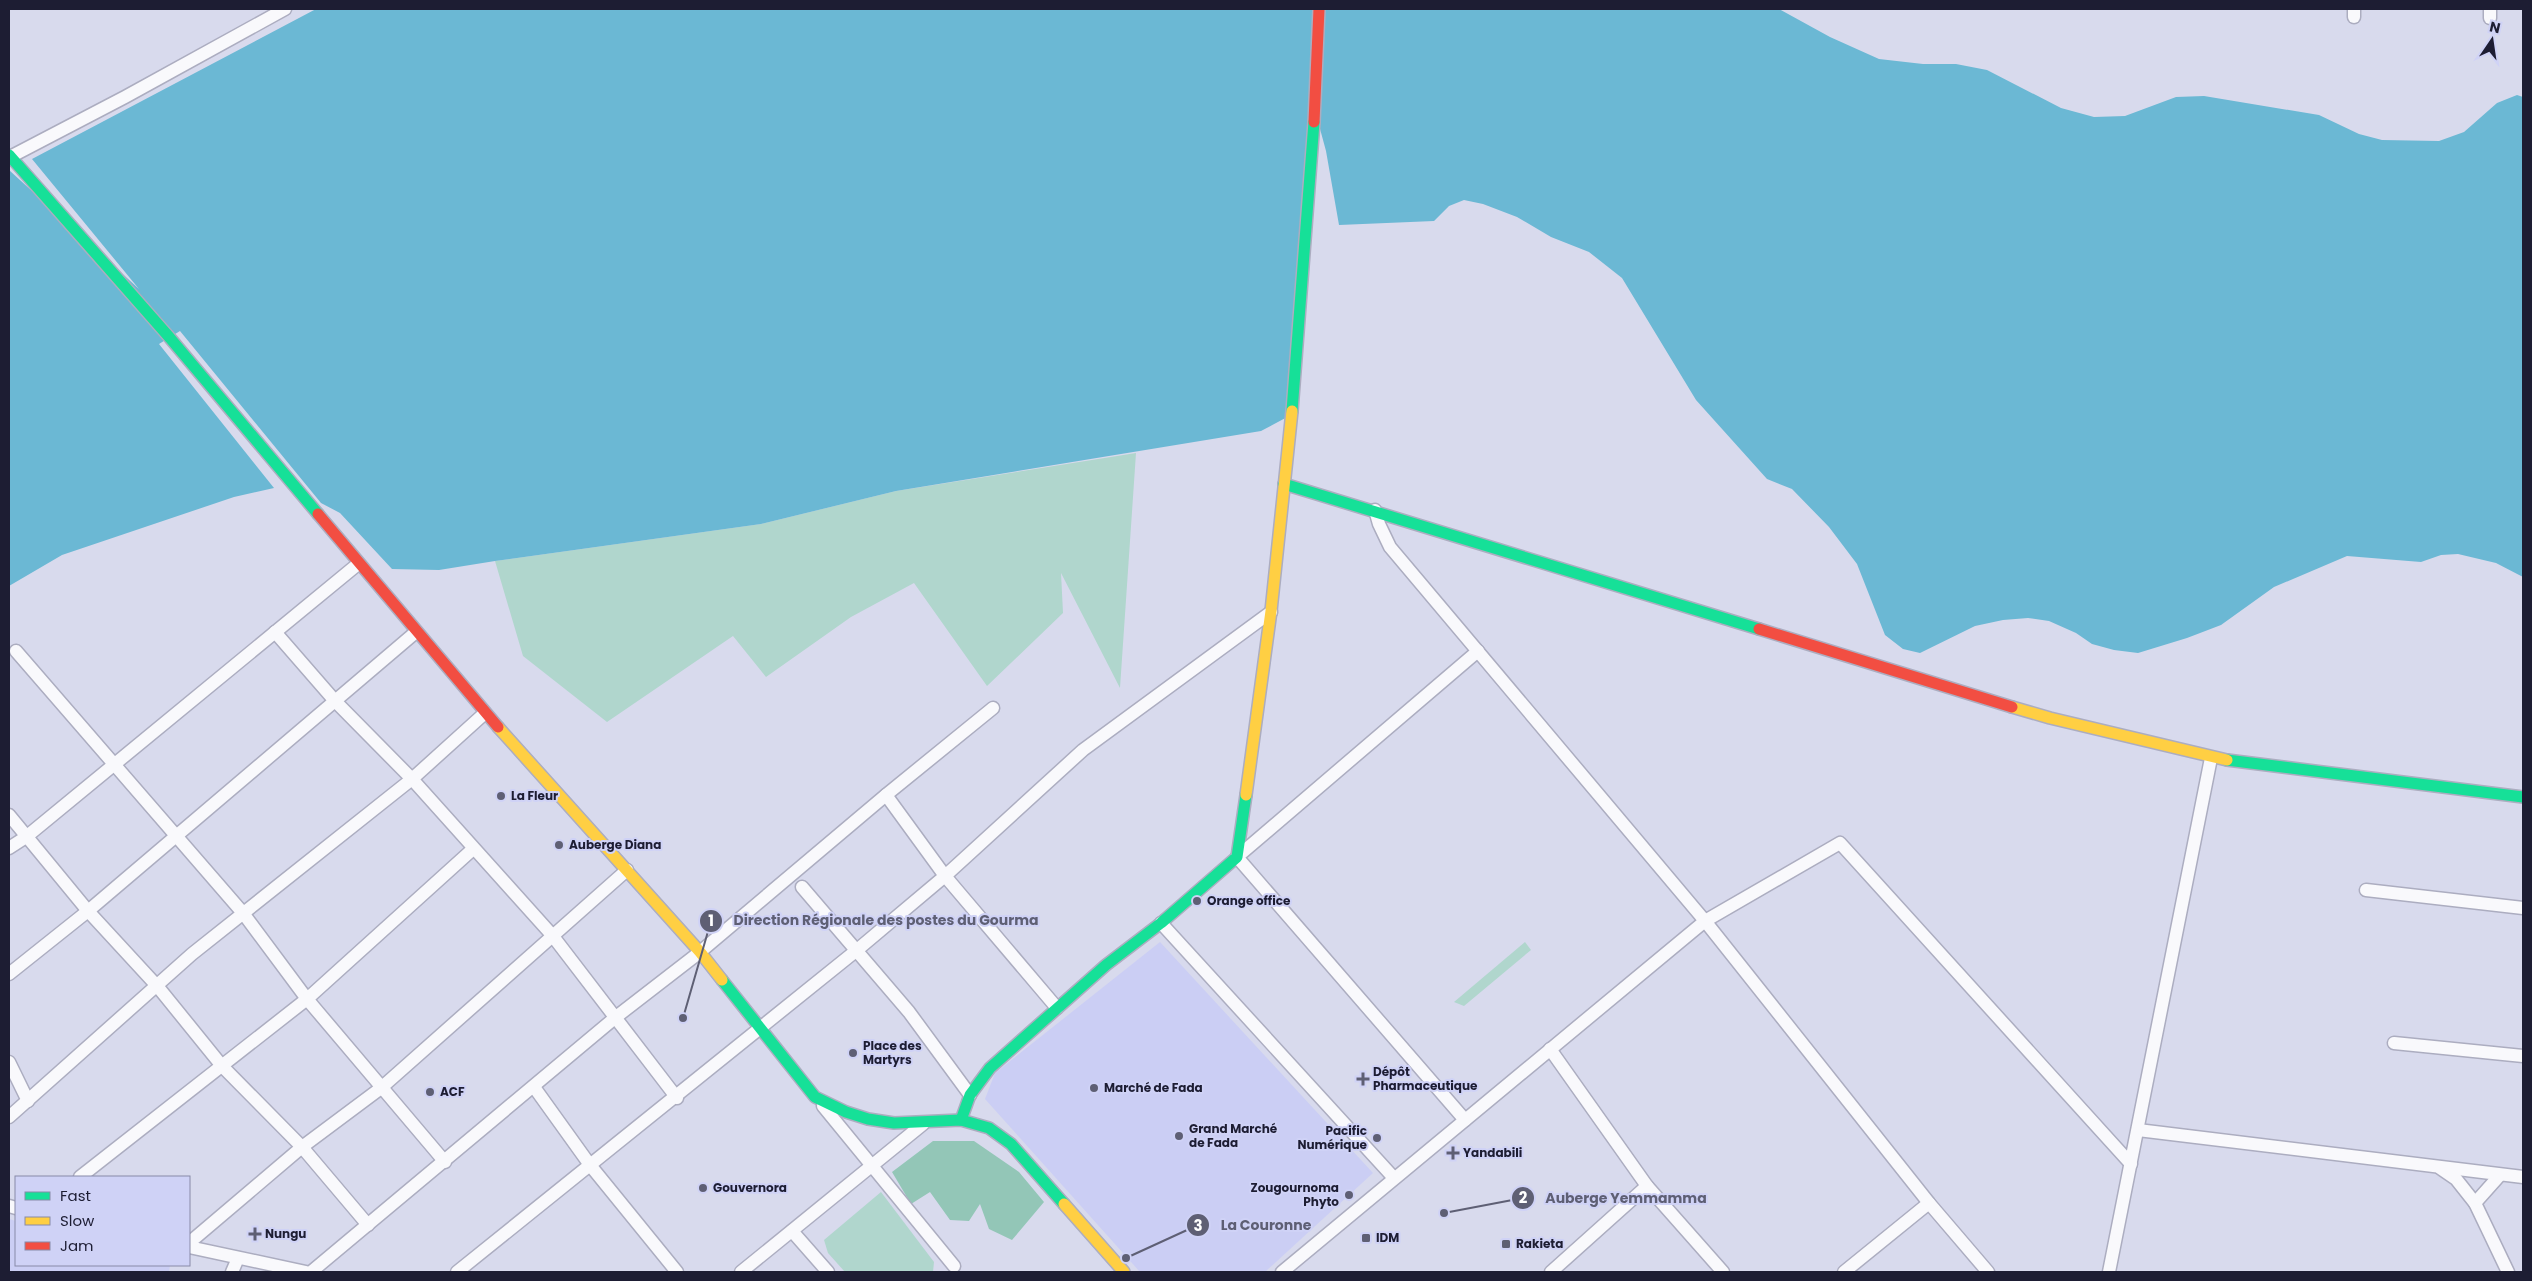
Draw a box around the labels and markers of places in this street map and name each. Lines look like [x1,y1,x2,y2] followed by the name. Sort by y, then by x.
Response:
[511,787,558,804] place label: La Fleur
[495,790,507,802] marker: La Fleur
[569,836,661,853] place label: Auberge Diana
[553,839,565,851] marker: Auberge Diana
[1207,892,1291,909] place label: Orange office
[1191,895,1203,907] marker: Orange office
[698,906,1048,935] callout: Direction Régionale des postes du Gourma
[863,1037,922,1068] place label: Place des Martyrs
[847,1047,859,1059] marker: Place des Martyrs
[1373,1063,1478,1094] place label: Dépôt Pharmaceutique
[1357,1073,1369,1085] marker: Dépôt Pharmaceutique
[1104,1079,1203,1096] place label: Marché de Fada
[1088,1082,1100,1094] marker: Marché de Fada
[440,1083,465,1100] place label: ACF
[424,1086,436,1098] marker: ACF
[1189,1120,1278,1151] place label: Grand Marché de Fada
[1297,1122,1368,1153] place label: Pacific Numérique
[1173,1130,1185,1142] marker: Grand Marché de Fada
[1371,1132,1383,1144] marker: Pacific Numérique
[1463,1144,1522,1161] place label: Yandabili
[1447,1147,1459,1159] marker: Yandabili
[713,1179,787,1196] place label: Gouvernora
[1251,1179,1339,1210] place label: Zougournoma Phyto
[697,1182,709,1194] marker: Gouvernora
[1510,1184,1717,1213] callout: Auberge Yemmamma
[1343,1189,1355,1201] marker: Zougournoma Phyto
[1186,1211,1322,1240] callout: La Couronne
[265,1225,306,1242] place label: Nungu
[249,1228,261,1240] marker: Nungu
[1376,1229,1399,1246] place label: IDM
[1360,1232,1372,1244] marker: IDM
[1516,1235,1563,1252] place label: Rakieta
[1500,1238,1512,1250] marker: Rakieta

